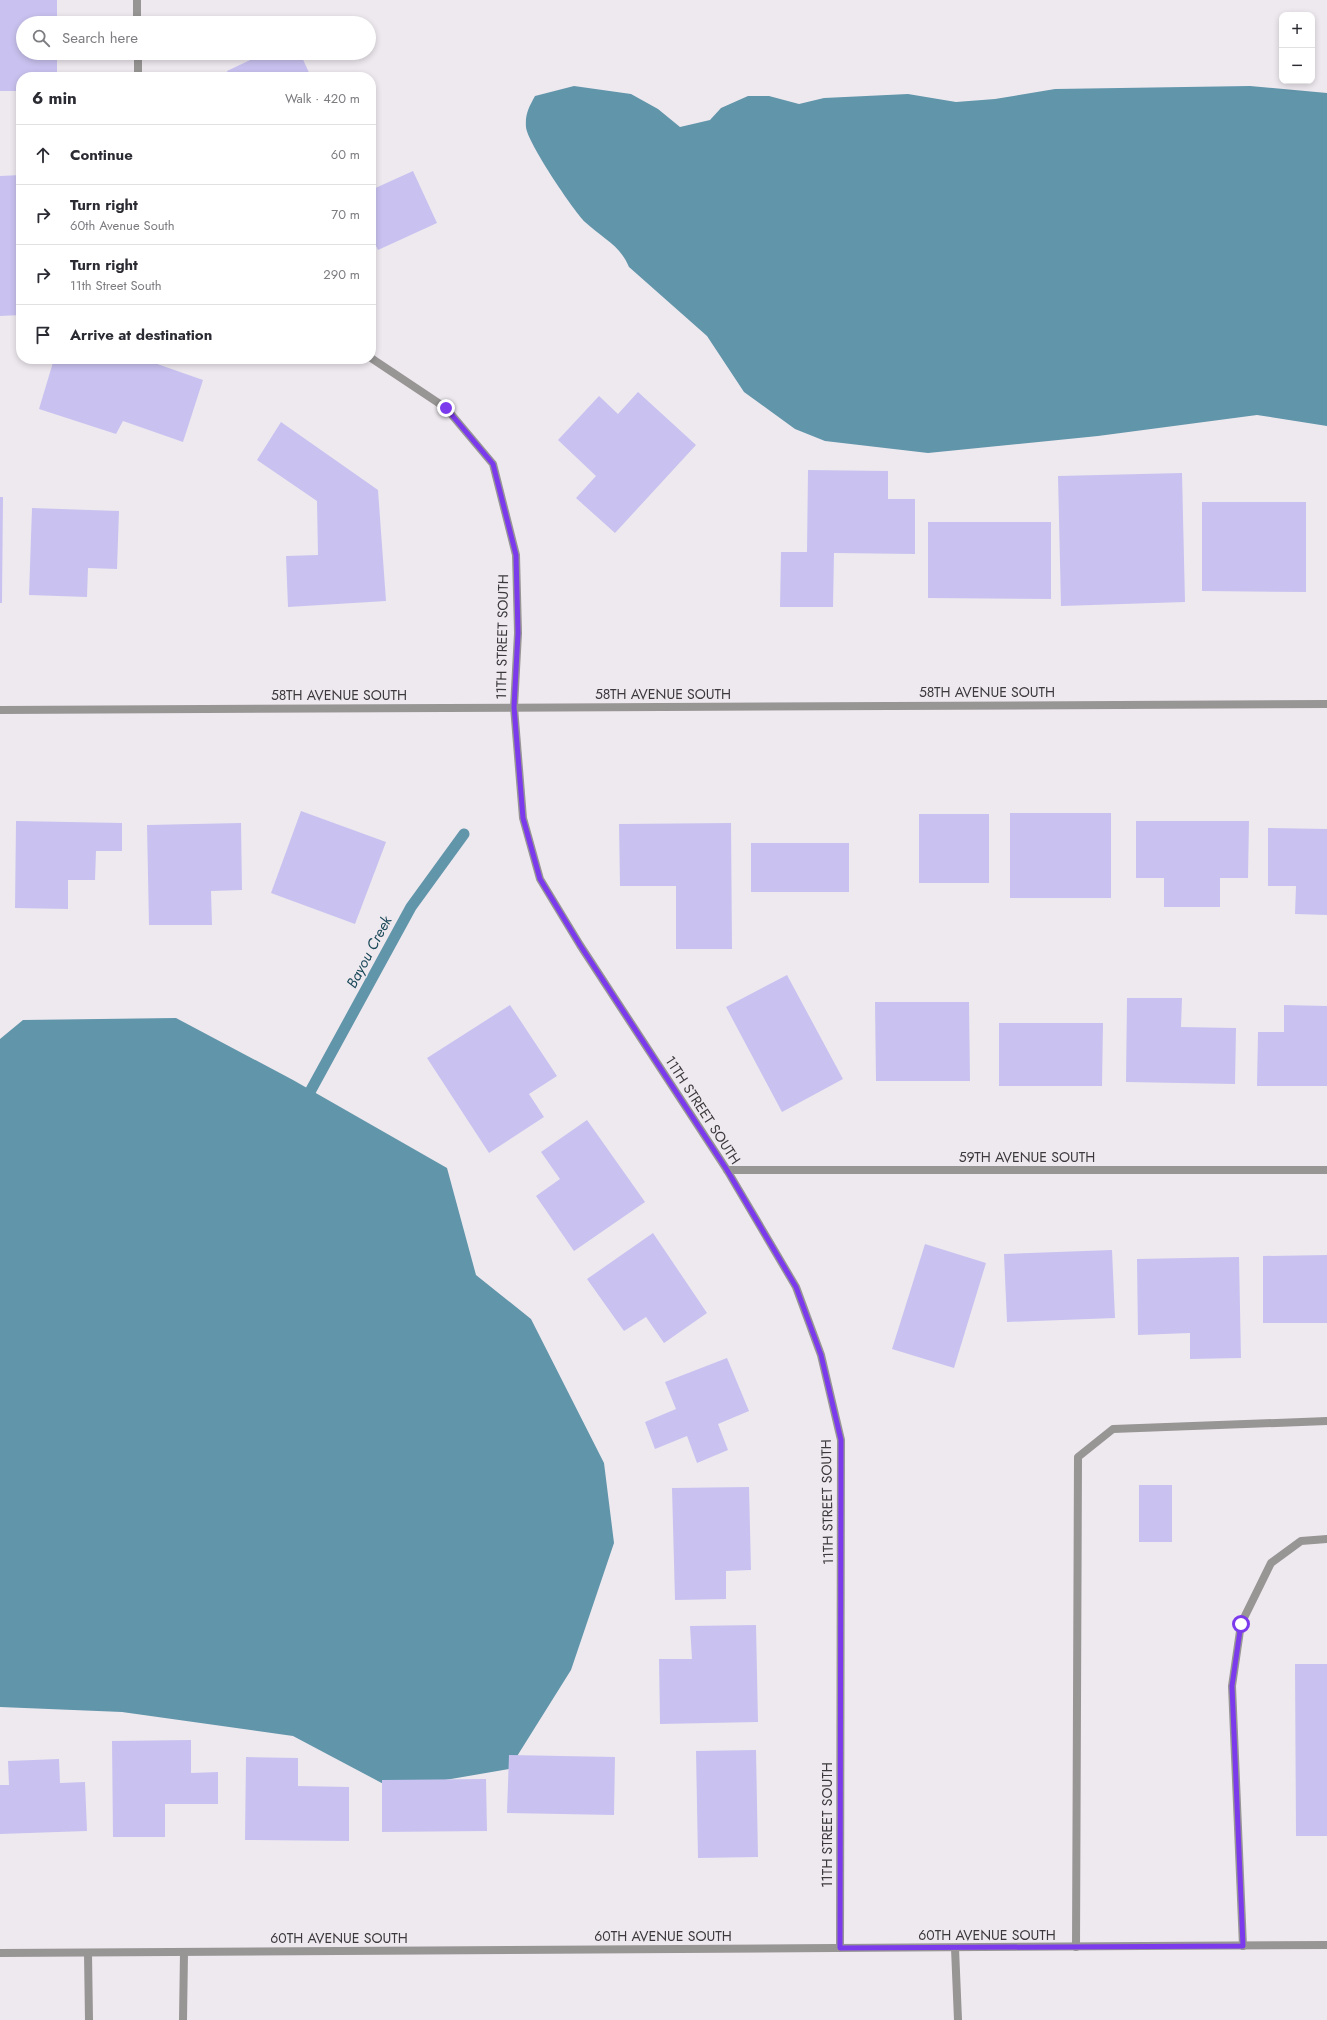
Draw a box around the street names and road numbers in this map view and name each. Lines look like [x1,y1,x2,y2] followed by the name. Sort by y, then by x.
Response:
[491,574,513,700] street label: 11TH STREET SOUTH
[919,682,1055,702] street label: 58TH AVENUE SOUTH
[595,684,731,704] street label: 58TH AVENUE SOUTH
[271,685,407,705] street label: 58TH AVENUE SOUTH
[660,1052,746,1168] street label: 11TH STREET SOUTH
[959,1147,1095,1167] street label: 59TH AVENUE SOUTH
[816,1439,838,1565] street label: 11TH STREET SOUTH
[817,1762,837,1888] street label: 11TH STREET SOUTH
[918,1925,1056,1945] street label: 60TH AVENUE SOUTH
[594,1926,732,1946] street label: 60TH AVENUE SOUTH
[270,1928,408,1948] street label: 60TH AVENUE SOUTH

